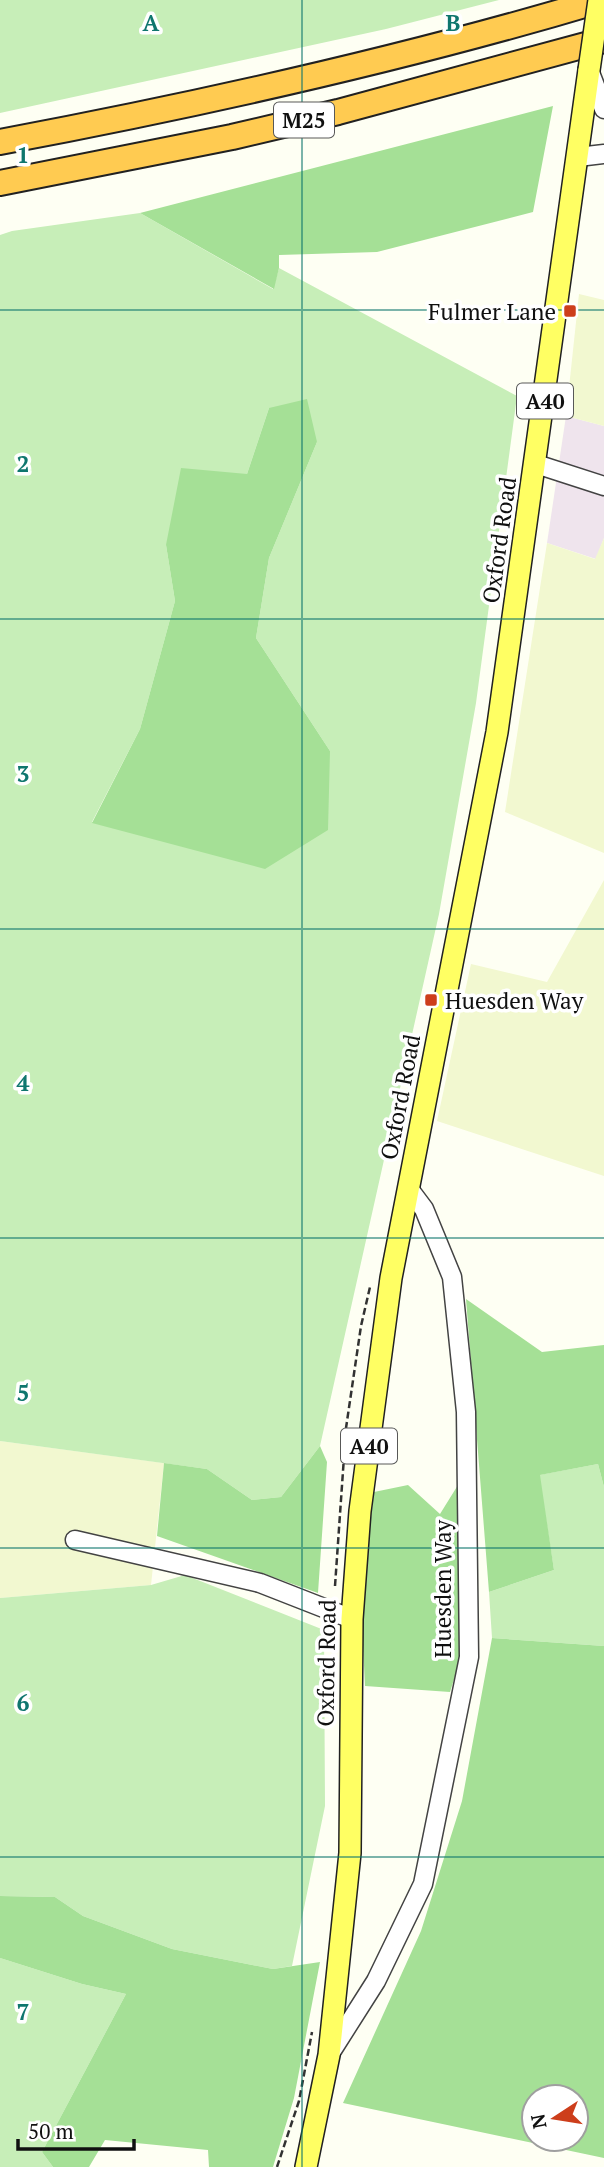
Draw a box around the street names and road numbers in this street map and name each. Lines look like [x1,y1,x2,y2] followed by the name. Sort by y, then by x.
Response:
[274,102,334,138] road number: M25
[517,384,573,418] road number: A40
[475,475,523,605] street label: Oxford Road
[373,1031,427,1162] street label: Oxford Road
[341,1428,397,1464] road number: A40
[427,1519,458,1658] street label: Huesden Way
[309,1599,343,1727] street label: Oxford Road

